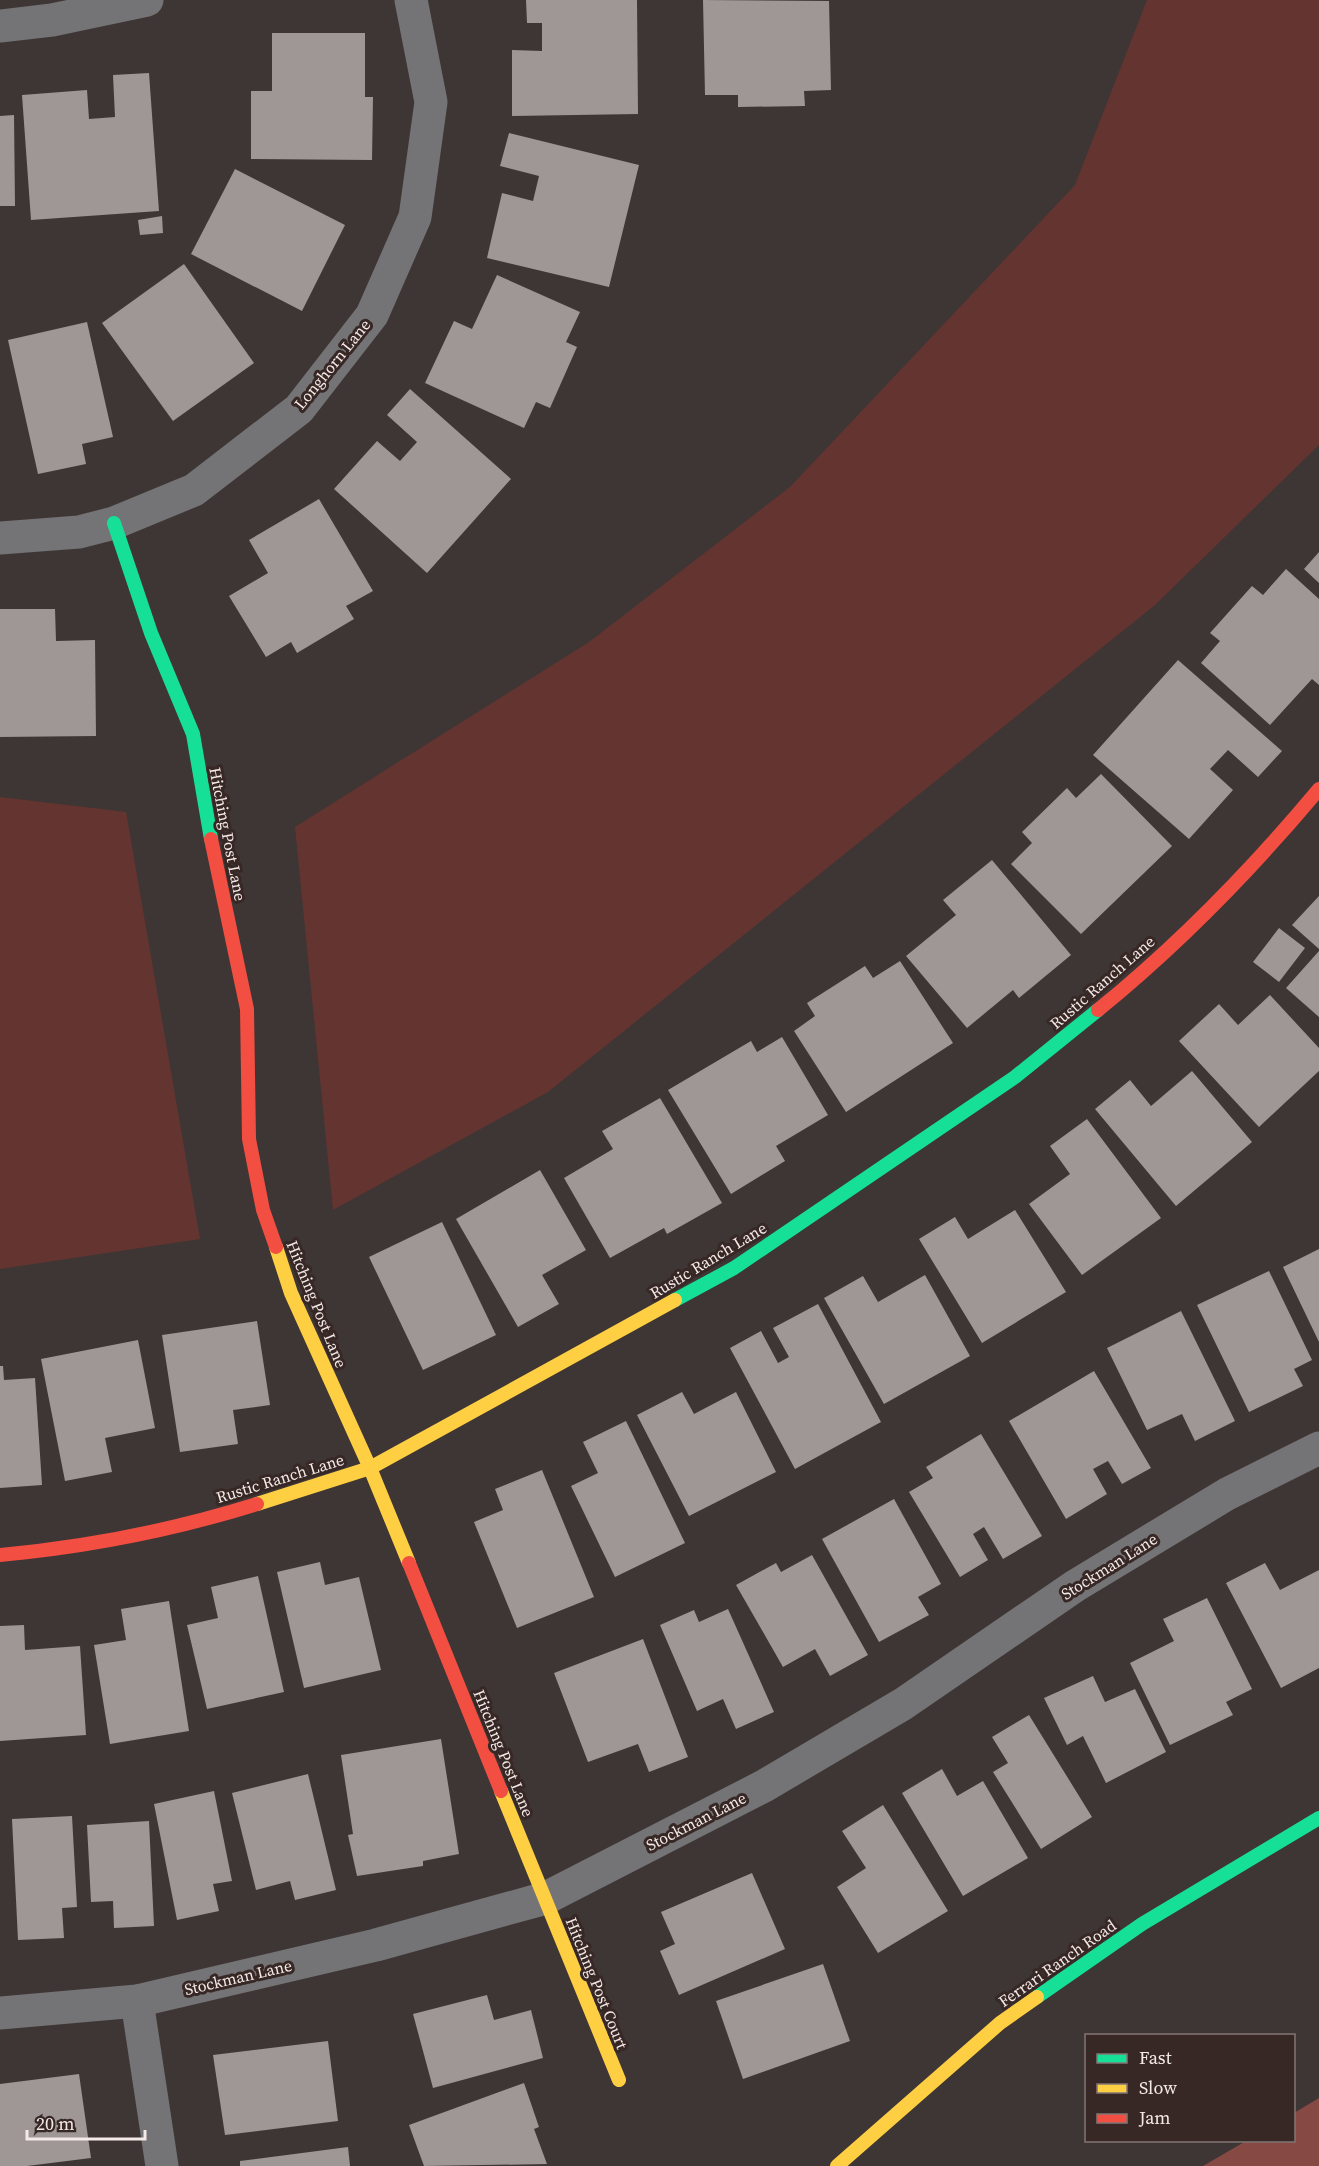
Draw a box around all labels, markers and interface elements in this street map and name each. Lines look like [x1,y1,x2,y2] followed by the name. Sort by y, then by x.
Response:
[289,314,375,414] street label: Longhorn Lane
[204,765,252,903] street label: Hitching Post Lane
[1045,930,1159,1034] street label: Rustic Ranch Lane
[645,1216,771,1304] street label: Rustic Ranch Lane
[281,1237,353,1371] street label: Hitching Post Lane
[213,1448,347,1508] street label: Rustic Ranch Lane
[1057,1528,1161,1604] street label: Stockman Lane
[468,1686,540,1820] street label: Hitching Post Lane
[642,1786,750,1856] street label: Stockman Lane
[561,1914,634,2053] street label: Hitching Post Court
[994,1914,1120,2012] street label: Ferrari Ranch Road
[182,1954,294,2000] street label: Stockman Lane
[1085,2034,1295,2142] legend
[1139,2045,1172,2070] text: Fast
[1139,2075,1177,2100] text: Slow
[27,2103,146,2141] scale bar
[1138,2105,1171,2130] text: Jam
[36,2111,74,2136] text: 20 m

